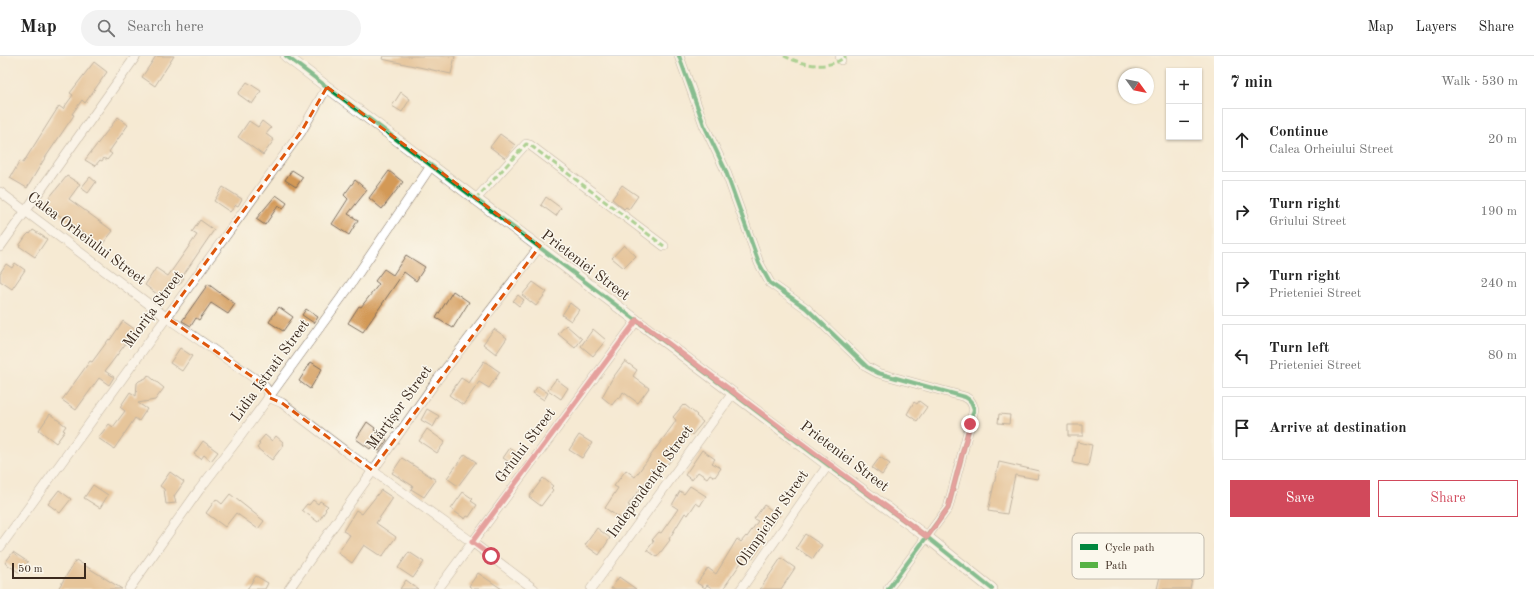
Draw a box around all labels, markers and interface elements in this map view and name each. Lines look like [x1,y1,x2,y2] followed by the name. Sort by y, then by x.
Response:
[81,10,361,46] search box
[95,17,117,39] icon: search
[20,18,57,37] text: Map
[127,20,204,35] text: Search here
[1368,20,1394,34] text: Map
[1416,20,1457,34] text: Layers
[1479,20,1514,34] text: Share
[1118,68,1154,104] north arrow
[1166,68,1202,140] map controls
[1166,68,1202,104] button: +
[1230,74,1273,91] text: 7 min
[1441,75,1518,88] text: Walk · 530 m
[1166,104,1202,140] button: −
[1269,125,1328,140] text: Continue
[1231,129,1253,151] icon: ahead
[1488,133,1517,146] text: 20 m
[1269,143,1394,156] text: Calea Orheiului Street
[24,190,148,288] street label: Calea Orheiului Street
[1269,197,1340,212] text: Turn right
[1231,201,1253,223] icon: right
[1480,205,1517,218] text: 190 m
[1269,215,1346,228] text: Grîului Street
[538,228,632,304] street label: Prieteniei Street
[121,269,187,351] street label: Miorița Street
[1269,269,1340,284] text: Turn right
[1231,273,1253,295] icon: right
[1480,277,1517,290] text: 240 m
[1269,287,1361,300] text: Prieteniei Street
[229,317,313,425] street label: Lidia Istrati Street
[1269,341,1329,356] text: Turn left
[1231,345,1253,367] icon: left
[1488,349,1517,362] text: 80 m
[1269,359,1361,372] text: Prieteniei Street
[365,363,435,453] street label: Mărțișor Street
[493,406,559,486] street label: Grîului Street
[961,415,979,433] route end
[1231,417,1253,439] icon: arrive
[797,419,891,495] street label: Prieteniei Street
[1269,421,1407,436] text: Arrive at destination
[605,423,697,541] street label: Independenței Street
[734,468,812,570] street label: Olimpicilor Street
[1230,480,1370,517] button: Save
[1378,480,1518,517] button: Share
[1072,533,1204,579] legend
[1105,543,1155,554] text: Cycle path
[482,547,500,565] route start
[12,561,86,580] scale bar
[1105,561,1127,572] text: Path
[18,564,43,575] text: 50 m

